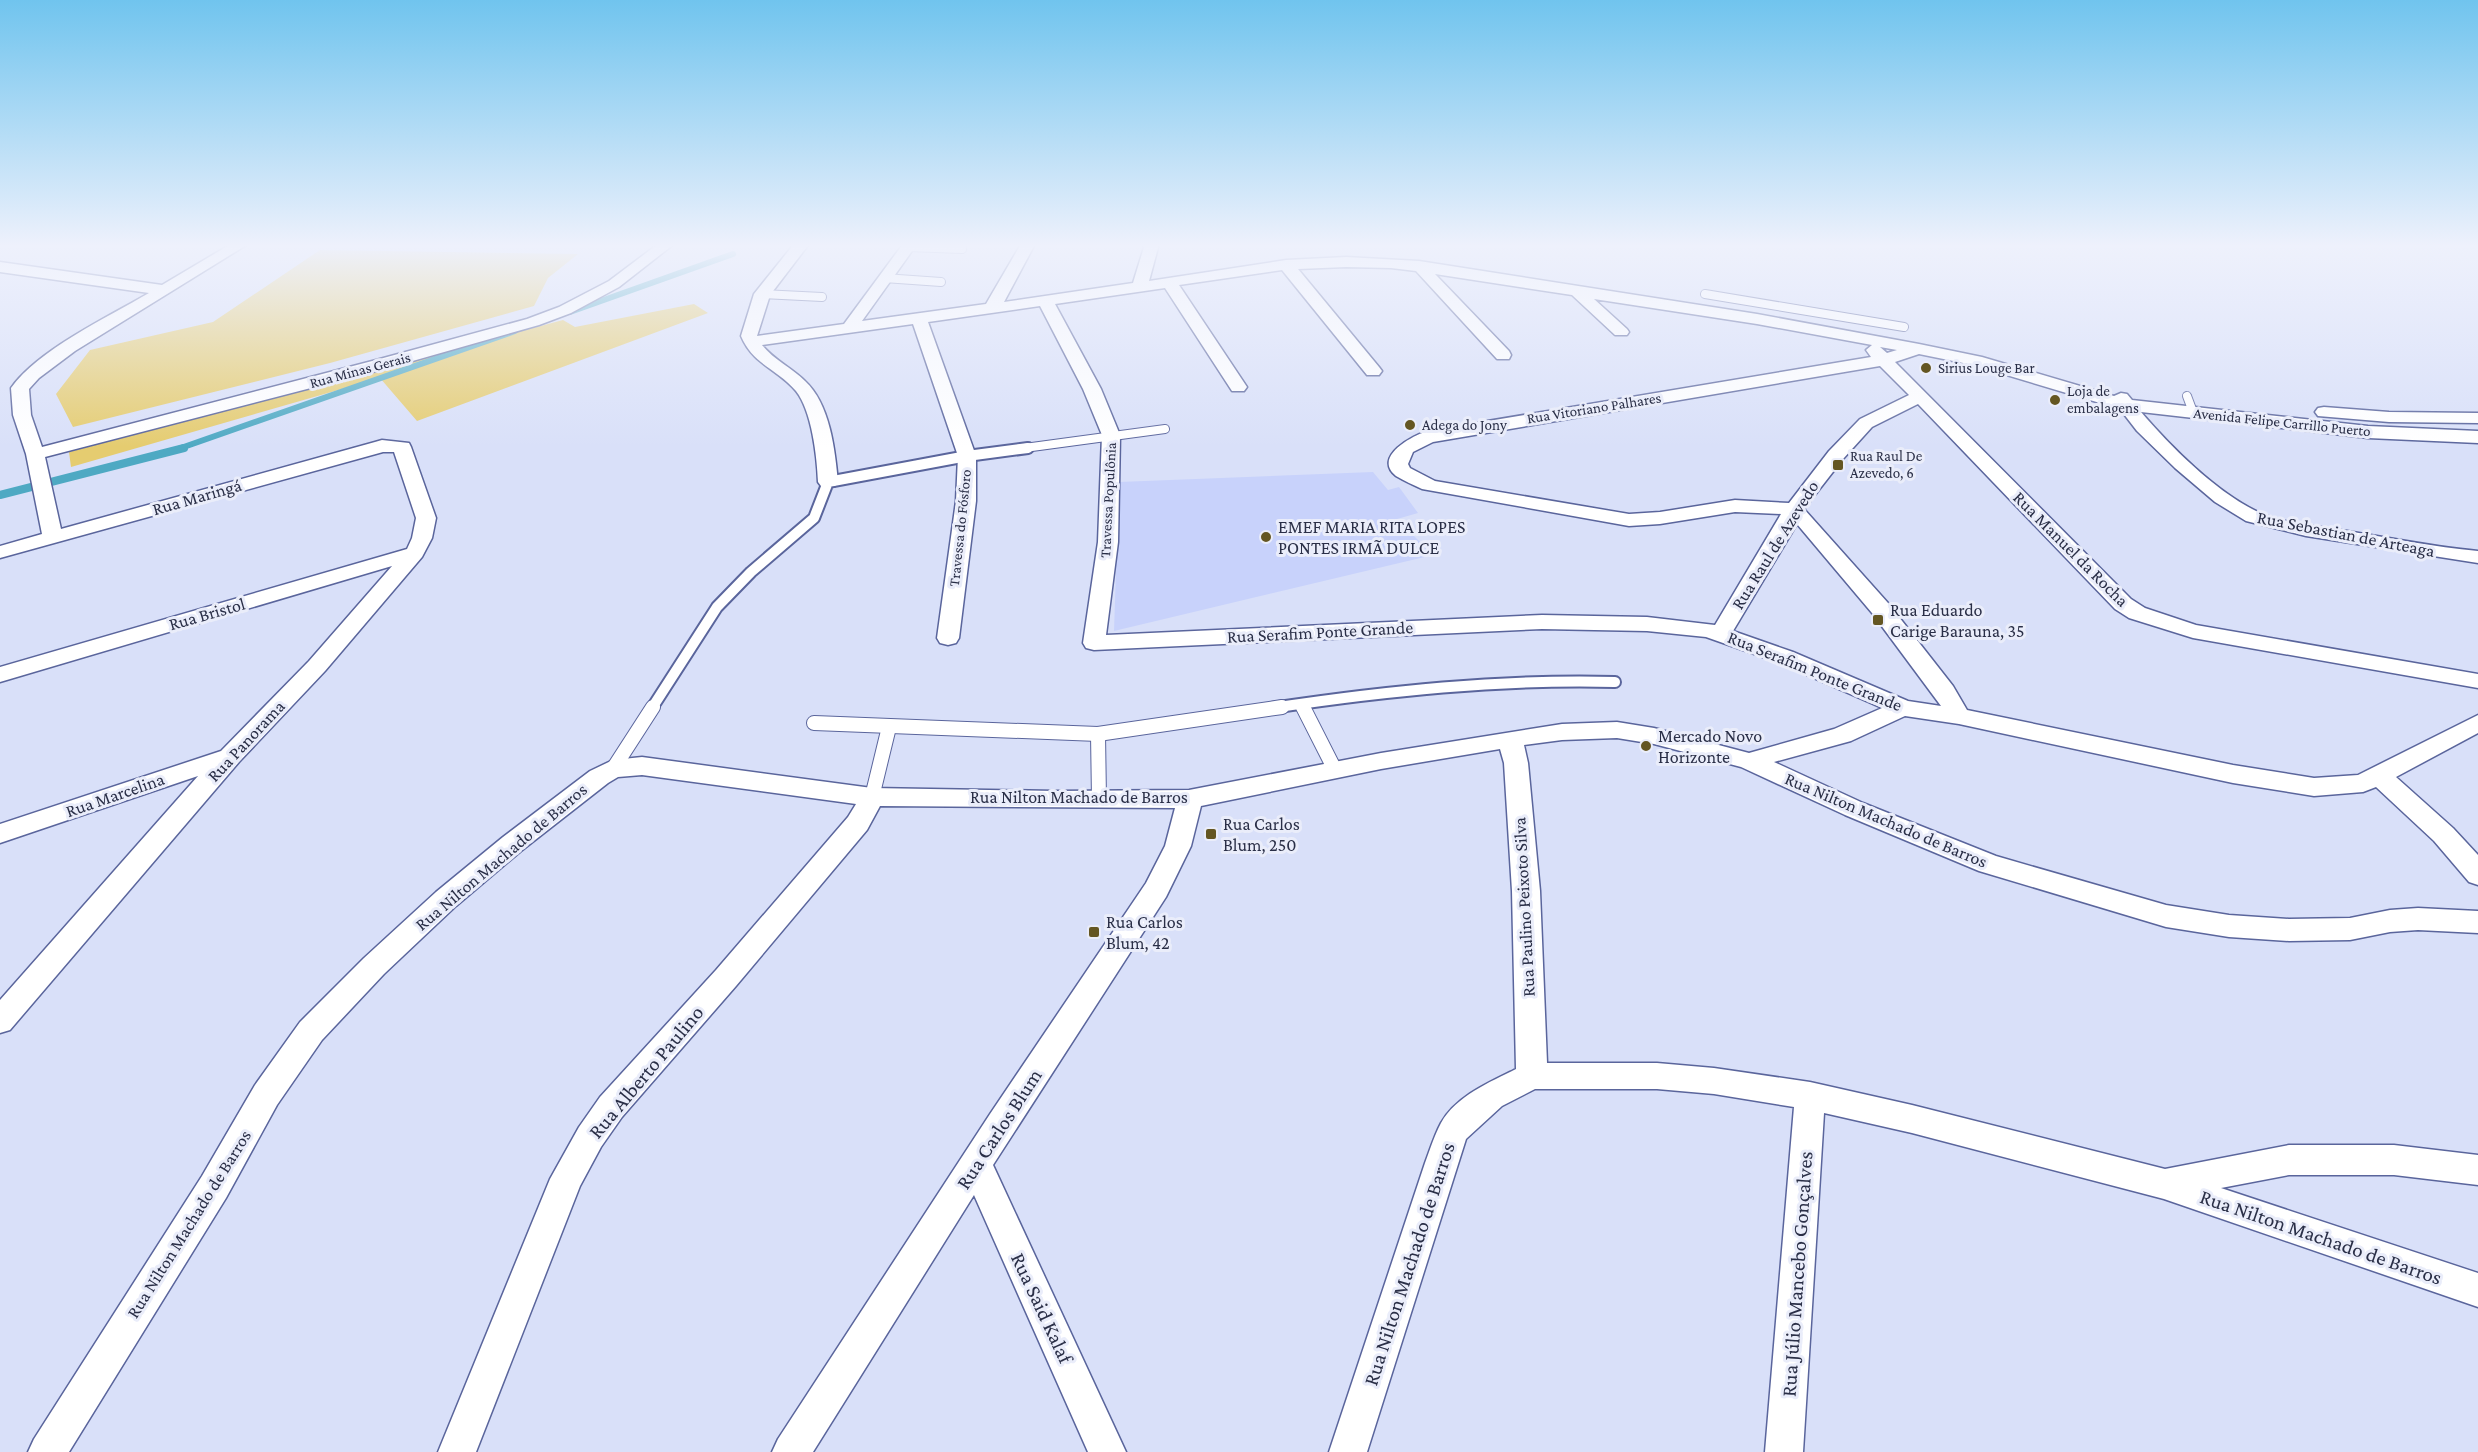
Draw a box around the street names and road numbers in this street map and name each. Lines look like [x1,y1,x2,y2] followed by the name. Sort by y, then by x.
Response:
[308,349,412,391] street label: Rua Minas Gerais
[1526,389,1662,427] street label: Rua Vitoriano Palhares
[2192,405,2371,440] street label: Avenida Felipe Carrillo Puerto
[1097,442,1120,558] street label: Travessa Populônia
[946,469,974,587] street label: Travessa do Fósforo
[150,475,244,519] street label: Rua Maringá
[1727,477,1823,613] street label: Rua Raul de Azevedo
[2009,487,2133,611] street label: Rua Manuel da Rocha
[2256,507,2436,561] street label: Rua Sebastian de Arteaga
[166,593,248,634] street label: Rua Bristol
[1226,617,1414,647] street label: Rua Serafim Ponte Grande
[1725,627,1905,715] street label: Rua Serafim Ponte Grande
[203,696,289,786] street label: Rua Panorama
[1782,768,1990,872] street label: Rua Nilton Machado de Barros
[63,769,167,821] street label: Rua Marcelina
[411,779,591,935] street label: Rua Nilton Machado de Barros
[970,787,1188,807] street label: Rua Nilton Machado de Barros
[1509,817,1539,997] street label: Rua Paulino Peixoto Silva
[583,1001,709,1143] street label: Rua Alberto Paulino
[951,1064,1047,1194] street label: Rua Carlos Blum
[123,1126,255,1322] street label: Rua Nilton Machado de Barros
[1358,1139,1460,1389] street label: Rua Nilton Machado de Barros
[1776,1150,1818,1398] street label: Rua Júlio Mancebo Gonçalves
[2197,1184,2445,1290] street label: Rua Nilton Machado de Barros
[1006,1249,1079,1369] street label: Rua Said Kalaf

